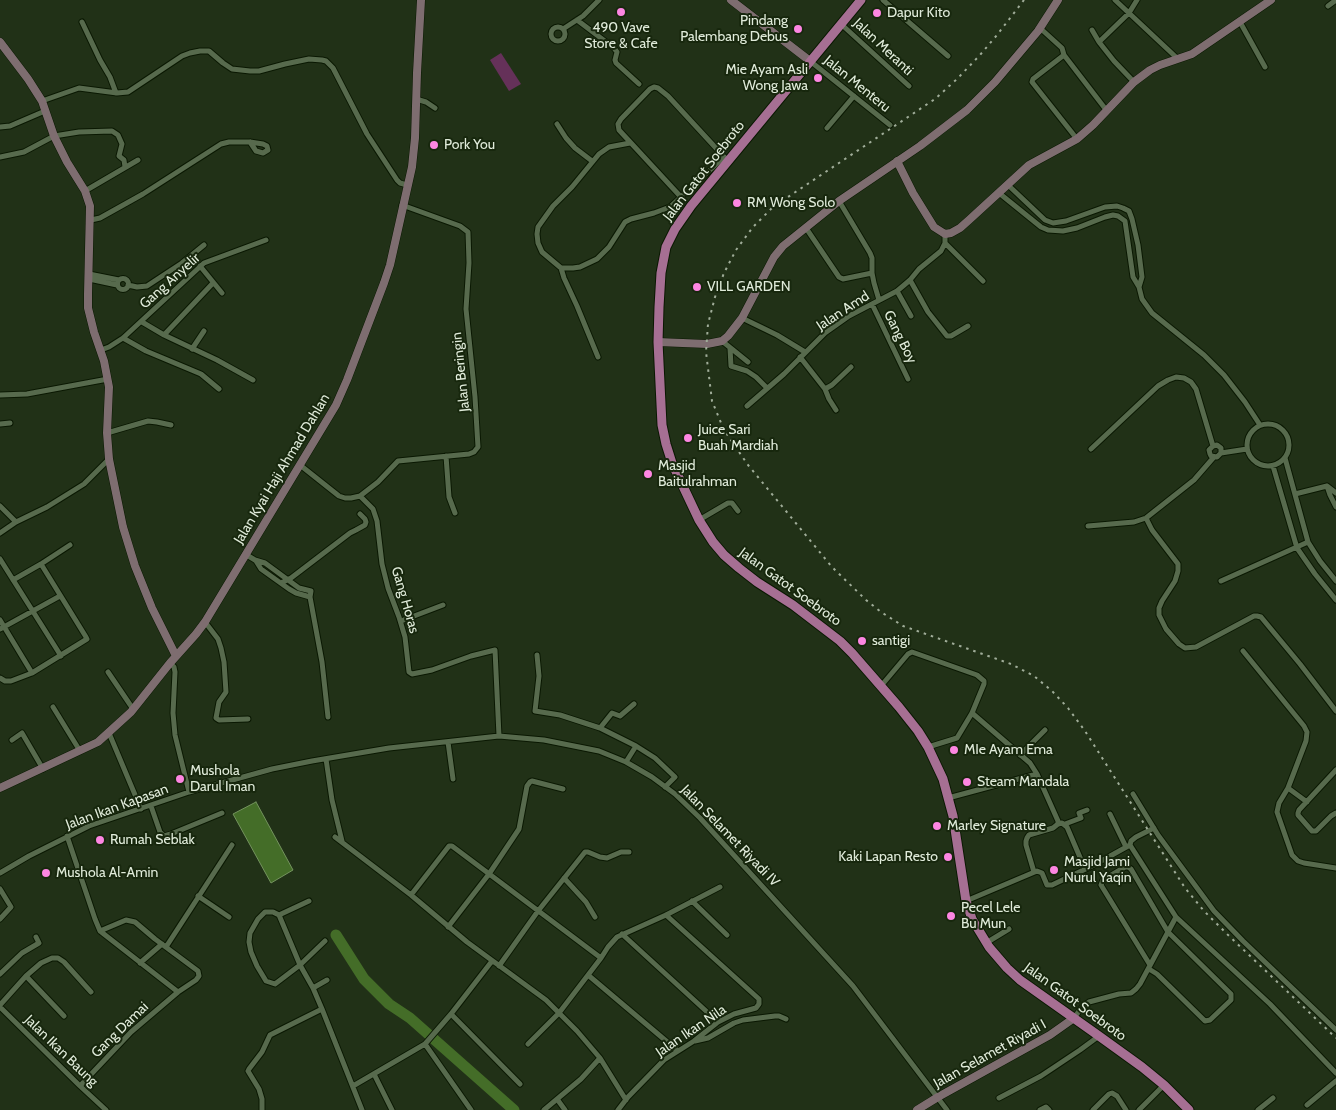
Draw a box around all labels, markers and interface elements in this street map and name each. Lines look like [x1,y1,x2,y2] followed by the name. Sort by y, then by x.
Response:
[887,5,950,21] place label: Dapur Kito
[615,6,627,18] marker: 490 Vave Store & Cafe
[871,7,883,19] marker: Dapur Kito
[680,13,788,46] place label: Pindang Palembang Debus
[849,15,917,79] street label: Jalan Meranti
[584,20,658,52] place label: 490 Vave Store & Cafe
[792,23,804,35] marker: Pindang Palembang Debus
[820,52,894,116] street label: Jalan Menteru
[726,62,808,94] place label: Mie Ayam Asli Wong Jawa
[812,72,824,84] marker: Mie Ayam Asli Wong Jawa
[660,118,748,224] street label: Jalan Gatot Soebroto
[444,137,495,153] place label: Pork You
[428,139,440,151] marker: Pork You
[747,195,835,211] place label: RM Wong Solo
[731,197,743,209] marker: RM Wong Solo
[136,250,204,312] street label: Gang Anyelir
[707,279,791,295] place label: VILL GARDEN
[691,281,703,293] marker: VILL GARDEN
[813,288,873,334] street label: Jalan Amd
[880,308,920,366] street label: Gang Boy
[448,331,474,413] street label: Jalan Beringin
[231,391,333,547] street label: Jalan Kyai Haji Ahmad Dahlan
[698,422,778,454] place label: Juice Sari Buah Mardiah
[682,432,694,444] marker: Juice Sari Buah Mardiah
[658,458,737,491] place label: Masjid Baitulrahman
[642,468,654,480] marker: Masjid Baitulrahman
[736,544,844,630] street label: Jalan Gatot Soebroto
[388,565,422,635] street label: Gang Horas
[872,633,910,649] place label: santigi
[856,635,868,647] marker: santigi
[964,742,1053,758] place label: MIe Ayam Ema
[948,744,960,756] marker: MIe Ayam Ema
[190,763,255,796] place label: Mushola Darul Iman
[174,773,186,785] marker: Mushola Darul Iman
[977,774,1069,790] place label: Steam Mandala
[961,776,973,788] marker: Steam Mandala
[63,781,171,833] street label: Jalan Ikan Kapasan
[677,782,783,890] street label: Jalan Selamet Riyadi IV
[947,818,1046,834] place label: Marley Signature
[931,820,943,832] marker: Marley Signature
[110,832,195,848] place label: Rumah Seblak
[94,834,106,846] marker: Rumah Seblak
[838,849,938,865] place label: Kaki Lapan Resto
[942,851,954,863] marker: Kaki Lapan Resto
[1064,854,1132,886] place label: Masjid Jami Nurul Yaqin
[1048,864,1060,876] marker: Masjid Jami Nurul Yaqin
[56,865,158,881] place label: Mushola Al-Amin
[40,867,52,879] marker: Mushola Al-Amin
[961,900,1020,932] place label: Pecel Lele Bu Mun
[945,910,957,922] marker: Pecel Lele Bu Mun
[1021,959,1129,1045] street label: Jalan Gatot Soebroto
[88,999,152,1061] street label: Gang Damai
[653,1001,729,1061] street label: Jalan Ikan Nila
[21,1012,101,1090] street label: Jalan Ikan Baung
[931,1016,1049,1092] street label: Jalan Selamet Riyadi I

